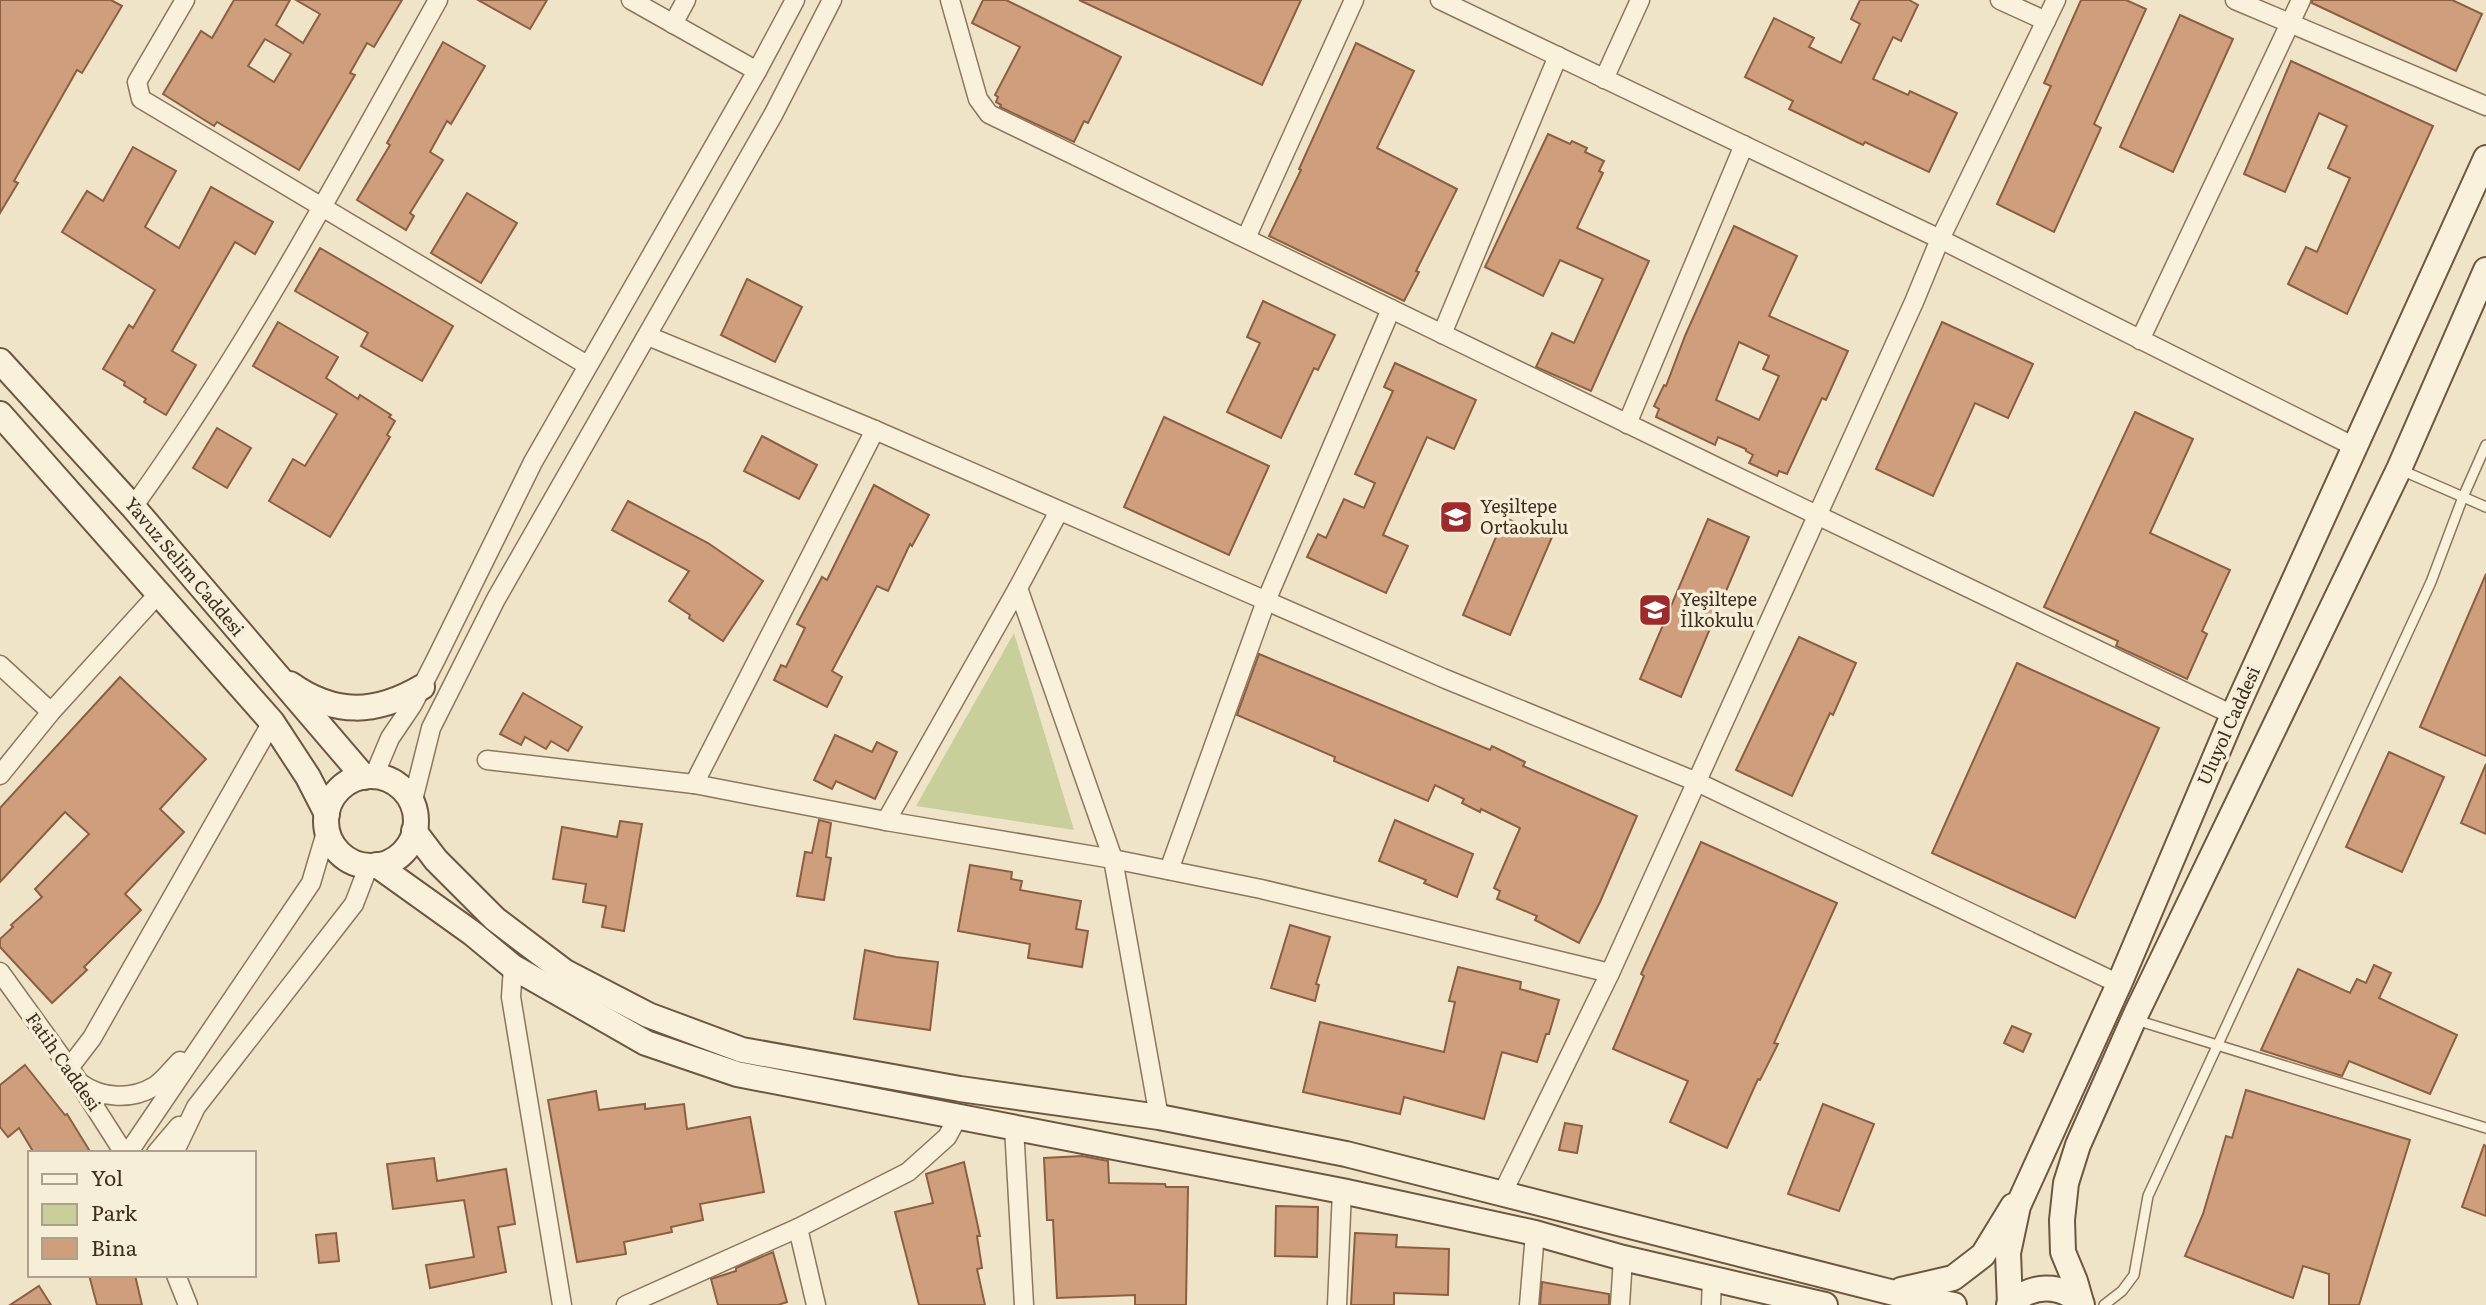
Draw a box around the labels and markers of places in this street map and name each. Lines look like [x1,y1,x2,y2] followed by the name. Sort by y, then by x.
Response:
[1480,492,1569,540] place label: Yeşiltepe Ortaokulu
[1437,498,1475,536] school or university icon: Yeşiltepe Ortaokulu
[1680,585,1757,633] place label: Yeşiltepe İlkokulu
[1636,591,1674,629] school or university icon: Yeşiltepe İlkokulu

